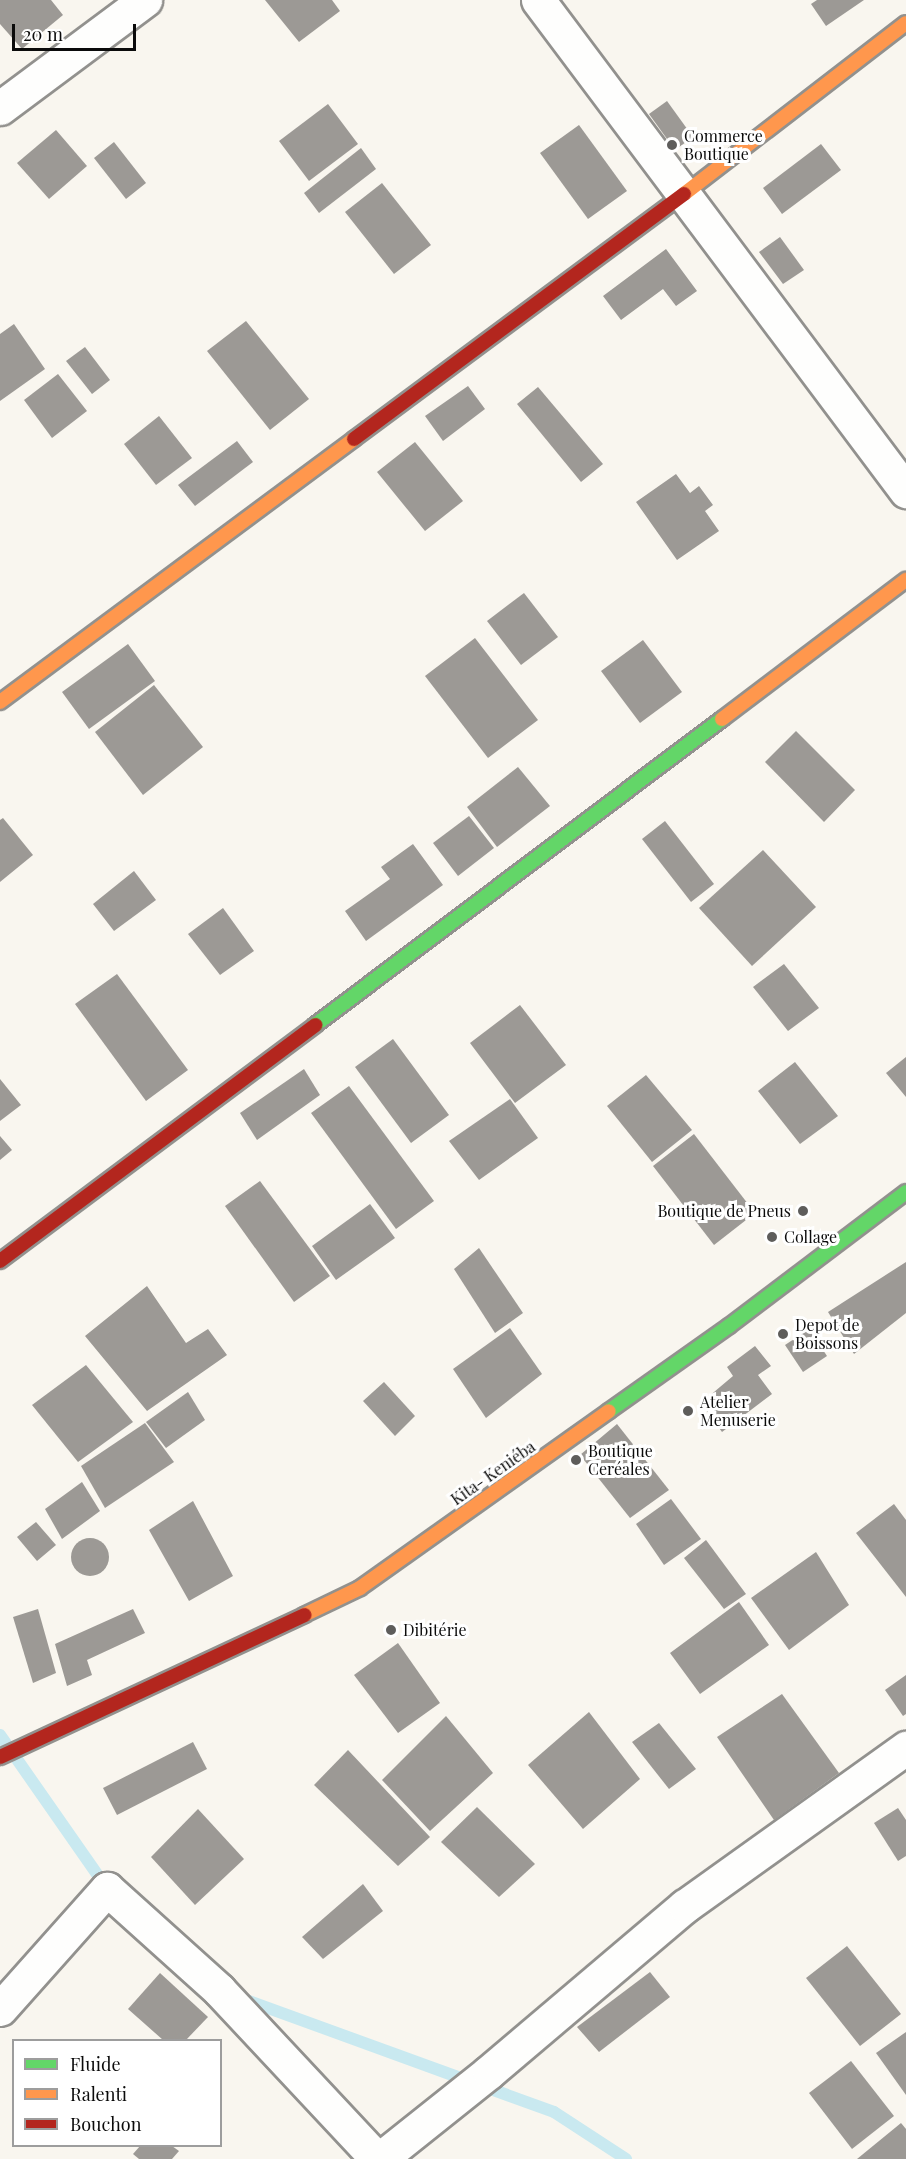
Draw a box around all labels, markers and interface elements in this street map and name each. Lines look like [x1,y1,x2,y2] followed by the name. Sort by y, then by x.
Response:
[15,12,140,50] scale bar
[23,22,63,46] text: 20 m
[684,126,763,164] place label: Commerce Boutique
[665,138,679,152] marker: Commerce Boutique
[657,1201,791,1221] place label: Boutique de Pneus
[796,1204,810,1218] marker: Boutique de Pneus
[784,1227,837,1247] place label: Collage
[765,1230,779,1244] marker: Collage
[795,1315,860,1353] place label: Depot de Boissons
[776,1327,790,1341] marker: Depot de Boissons
[700,1392,776,1430] place label: Atelier Menuserie
[681,1404,695,1418] marker: Atelier Menuserie
[447,1437,539,1509] street label: Kita- Keniéba
[588,1441,653,1479] place label: Boutique Ceréales
[569,1453,583,1467] marker: Boutique Ceréales
[403,1620,467,1640] place label: Dibitérie
[384,1623,398,1637] marker: Dibitérie
[12,2039,222,2147] legend
[70,2052,121,2076] text: Fluide
[70,2082,127,2106] text: Ralenti
[70,2112,141,2136] text: Bouchon

